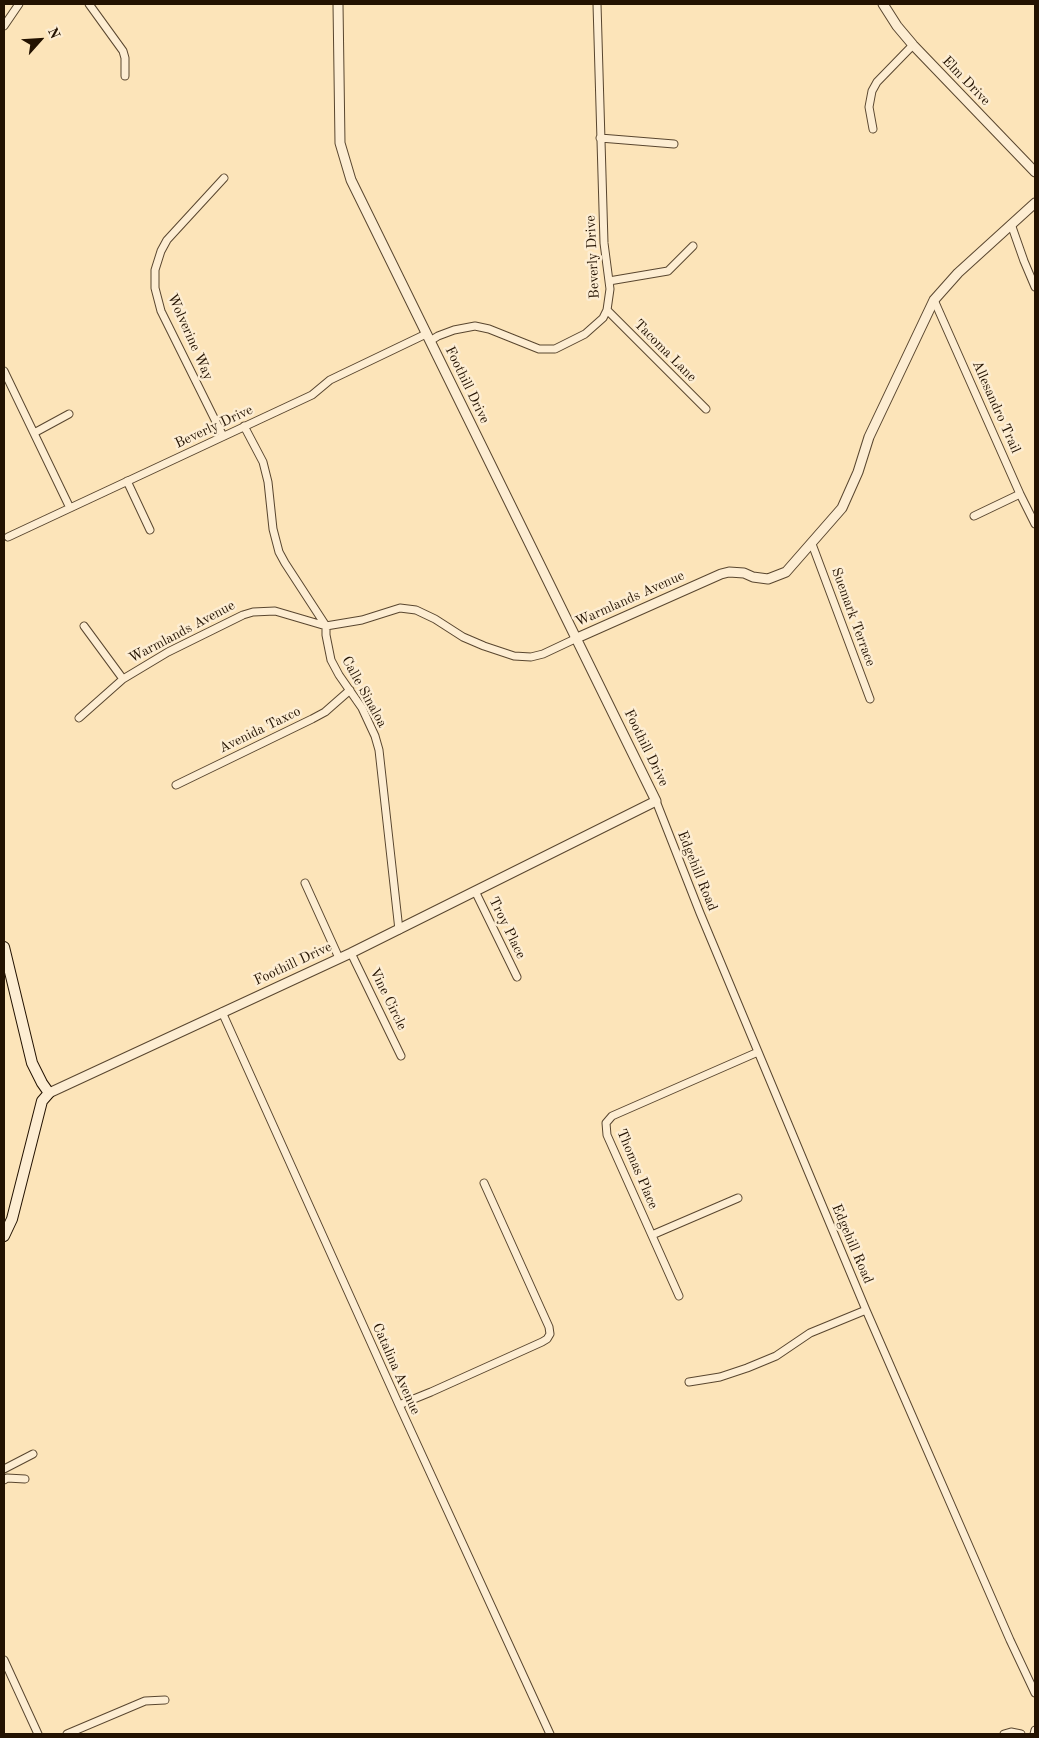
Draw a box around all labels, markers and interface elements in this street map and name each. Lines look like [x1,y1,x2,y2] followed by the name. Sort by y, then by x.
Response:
[15,15,65,65] north arrow
[45,26,62,41] text: N
[938,53,994,109] street label: Elm Drive
[582,215,604,299] street label: Beverly Drive
[163,291,217,383] street label: Wolverine Way
[630,316,700,386] street label: Tacoma Lane
[441,344,493,426] street label: Foothill Drive
[968,358,1024,456] street label: Allesandro Trail
[172,402,256,452] street label: Beverly Drive
[827,565,879,669] street label: Suemark Terrace
[573,567,687,631] street label: Warmlands Avenue
[126,597,238,667] street label: Warmlands Avenue
[338,653,390,731] street label: Calle Sinaloa
[216,703,304,757] street label: Avenida Taxco
[620,707,672,789] street label: Foothill Drive
[673,828,721,914] street label: Edgehill Road
[485,894,529,962] street label: Troy Place
[251,939,335,989] street label: Foothill Drive
[366,965,410,1033] street label: Vine Circle
[613,1126,661,1212] street label: Thomas Place
[828,1202,876,1286] street label: Edgehill Road
[368,1321,424,1417] street label: Catalina Avenue

